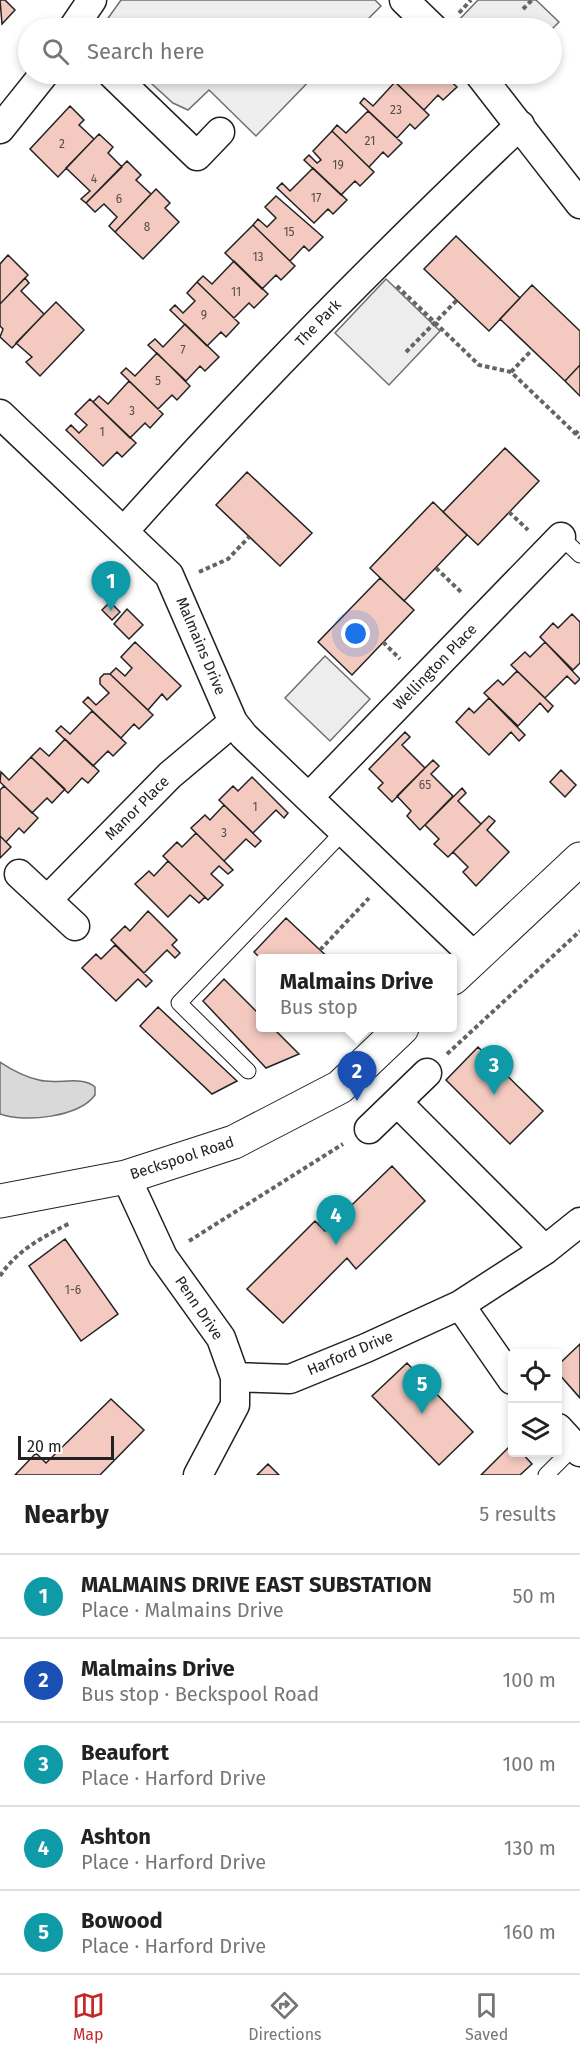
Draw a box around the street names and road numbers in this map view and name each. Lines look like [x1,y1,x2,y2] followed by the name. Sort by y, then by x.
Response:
[291,296,345,350] street label: The Park
[172,594,230,698] street label: Malmains Drive
[389,620,481,714] street label: Wellington Place
[101,772,173,844] street label: Manor Place
[128,1133,236,1183] street label: Beckspool Road
[171,1273,227,1343] street label: Penn Drive
[304,1327,396,1379] street label: Harford Drive

